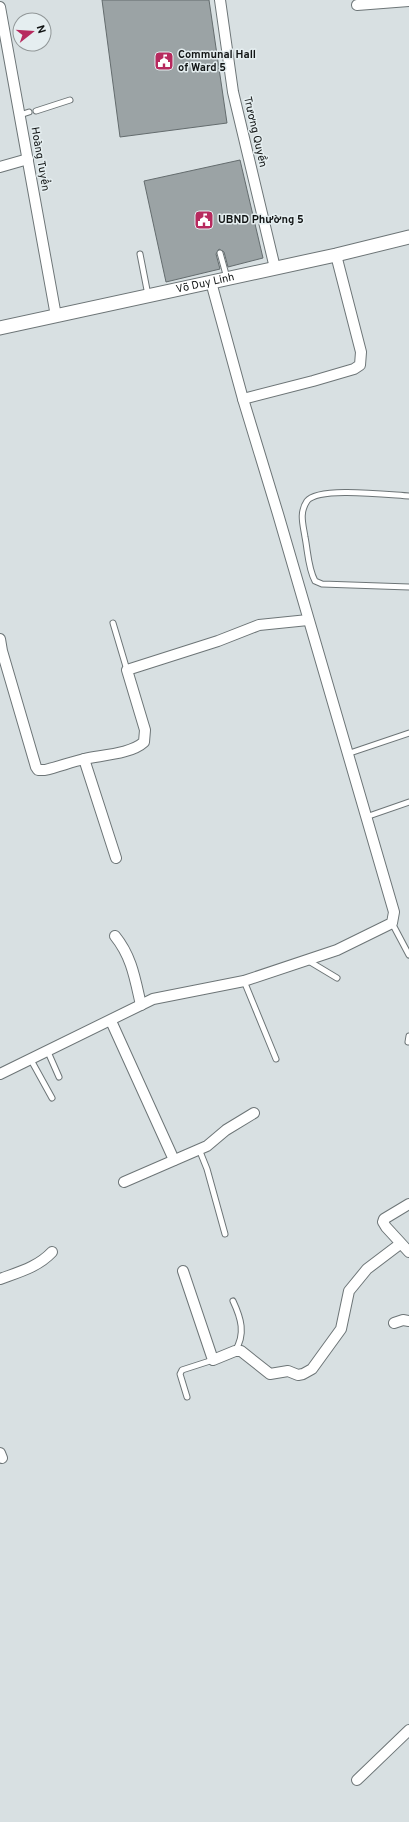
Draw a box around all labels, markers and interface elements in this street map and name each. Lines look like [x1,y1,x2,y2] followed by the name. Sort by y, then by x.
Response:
[12,12,52,52] north arrow
[33,24,48,35] text: N
[178,48,256,75] place label: Communal Hall of Ward 5
[153,50,175,72] public building icon: Communal Hall of Ward 5
[240,95,270,169] street label: Trương Quyền
[27,126,54,192] street label: Hoàng Tuyển
[193,209,215,231] public building icon: UBND Phường 5
[218,213,304,227] place label: UBND Phường 5
[175,270,236,297] street label: Võ Duy Linh

